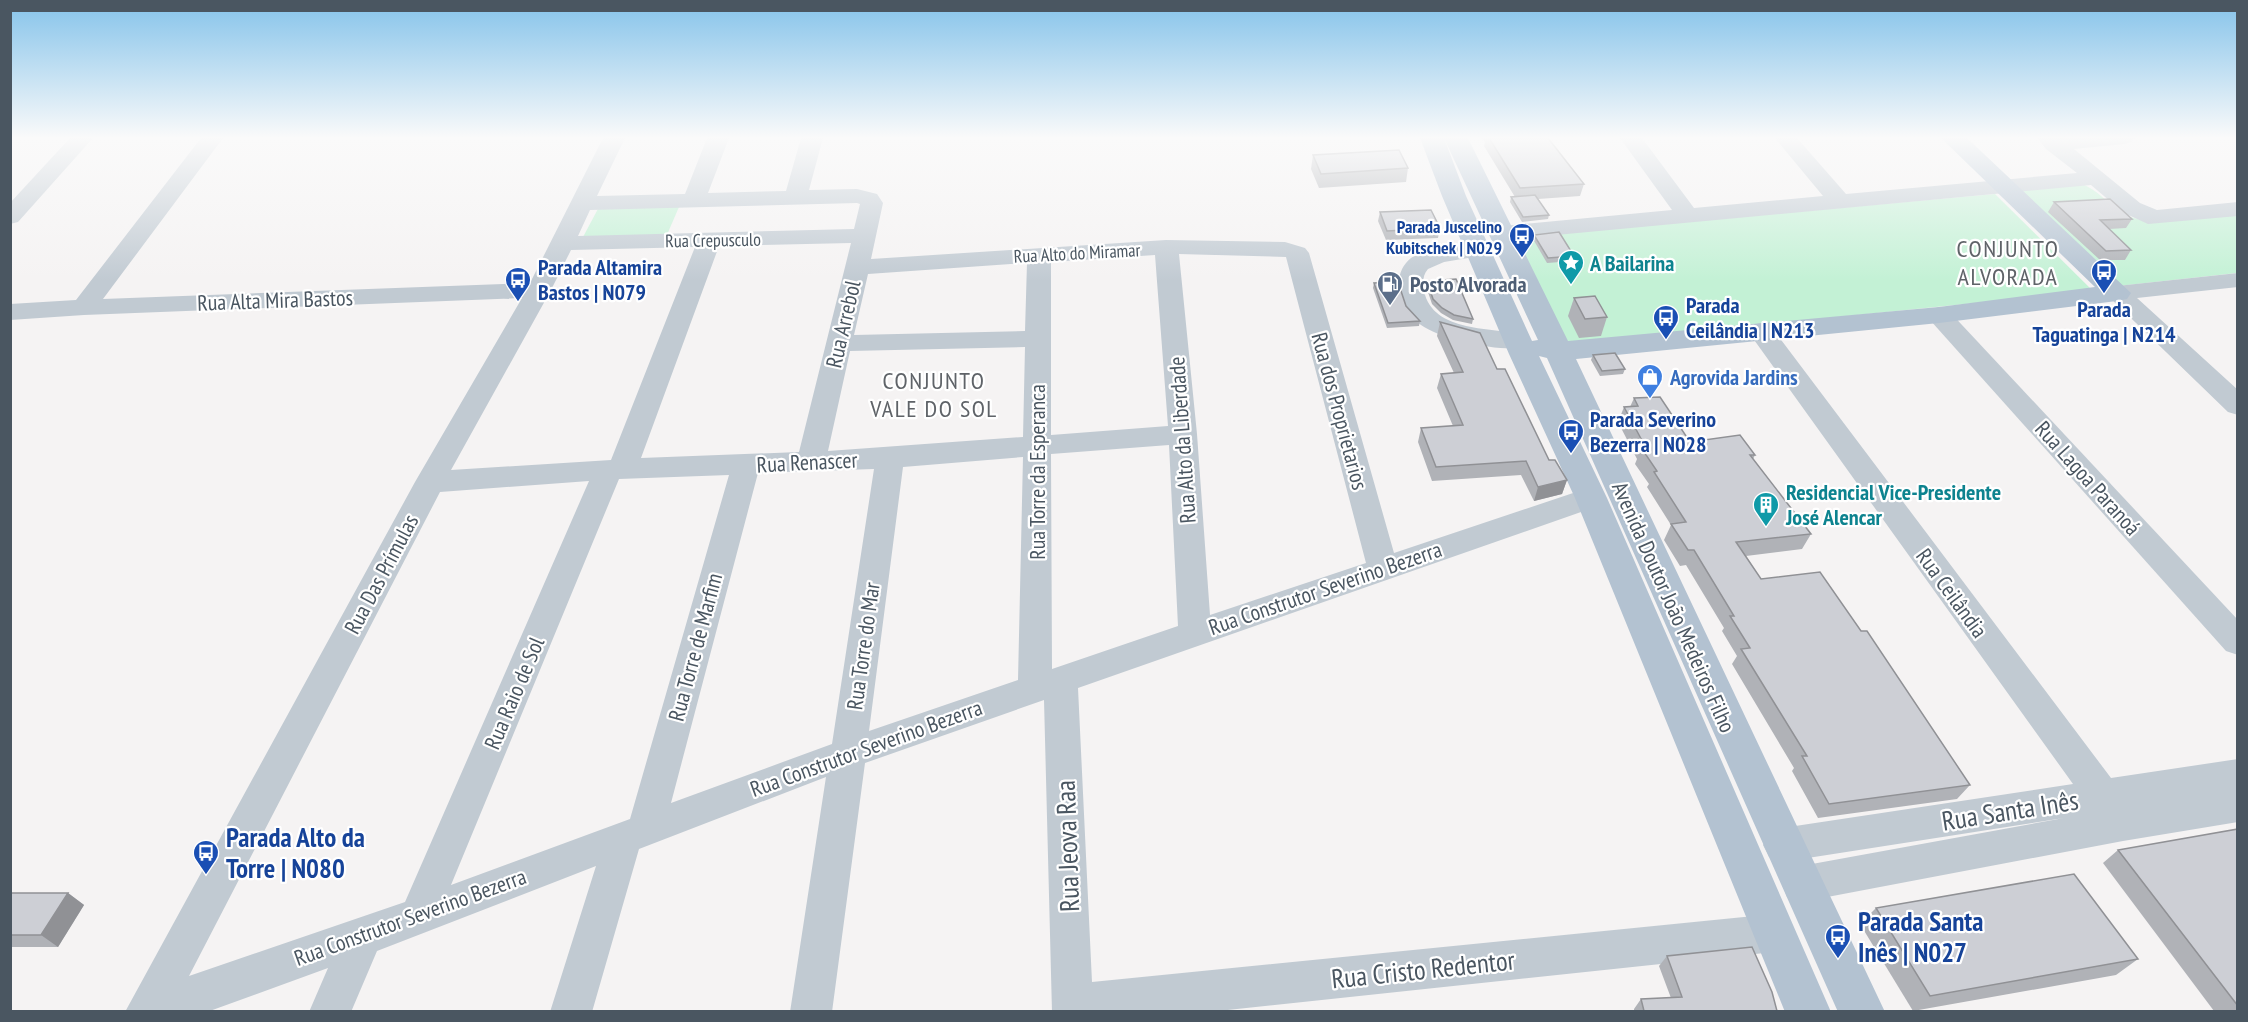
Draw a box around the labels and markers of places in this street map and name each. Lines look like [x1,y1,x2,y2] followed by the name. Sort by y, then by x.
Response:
[1386,215,1502,259] place label: Parada Juscelino Kubitschek | N029
[1507,221,1537,259] bus stop icon: Parada Juscelino Kubitschek | N029
[1556,248,1586,286] place icon: A Bailarina
[1589,249,1674,277] place label: A Bailarina
[538,253,662,306] place label: Parada Altamira Bastos | N079
[2089,257,2119,295] bus stop icon: Parada Taguatinga | N214
[503,265,533,303] bus stop icon: Parada Altamira Bastos | N079
[1375,269,1405,307] fuel station icon: Posto Alvorada
[1410,270,1527,298] place label: Posto Alvorada
[1686,291,1815,344] place label: Parada Ceilândia | N213
[2033,295,2176,348] place label: Parada Taguatinga | N214
[1651,303,1681,341] bus stop icon: Parada Ceilândia | N213
[1635,362,1665,400] shop icon: Agrovida Jardins
[1669,363,1798,391] place label: Agrovida Jardins
[1590,405,1716,458] place label: Parada Severino Bezerra | N028
[1556,417,1586,455] bus stop icon: Parada Severino Bezerra | N028
[1785,478,2001,531] place label: Residencial Vice-Presidente José Alencar
[1751,490,1781,528] building icon: Residencial Vice-Presidente José Alencar
[226,820,365,885] place label: Parada Alto da Torre | N080
[191,838,221,876] bus stop icon: Parada Alto da Torre | N080
[1858,904,1983,969] place label: Parada Santa Inês | N027
[1823,922,1853,960] bus stop icon: Parada Santa Inês | N027

